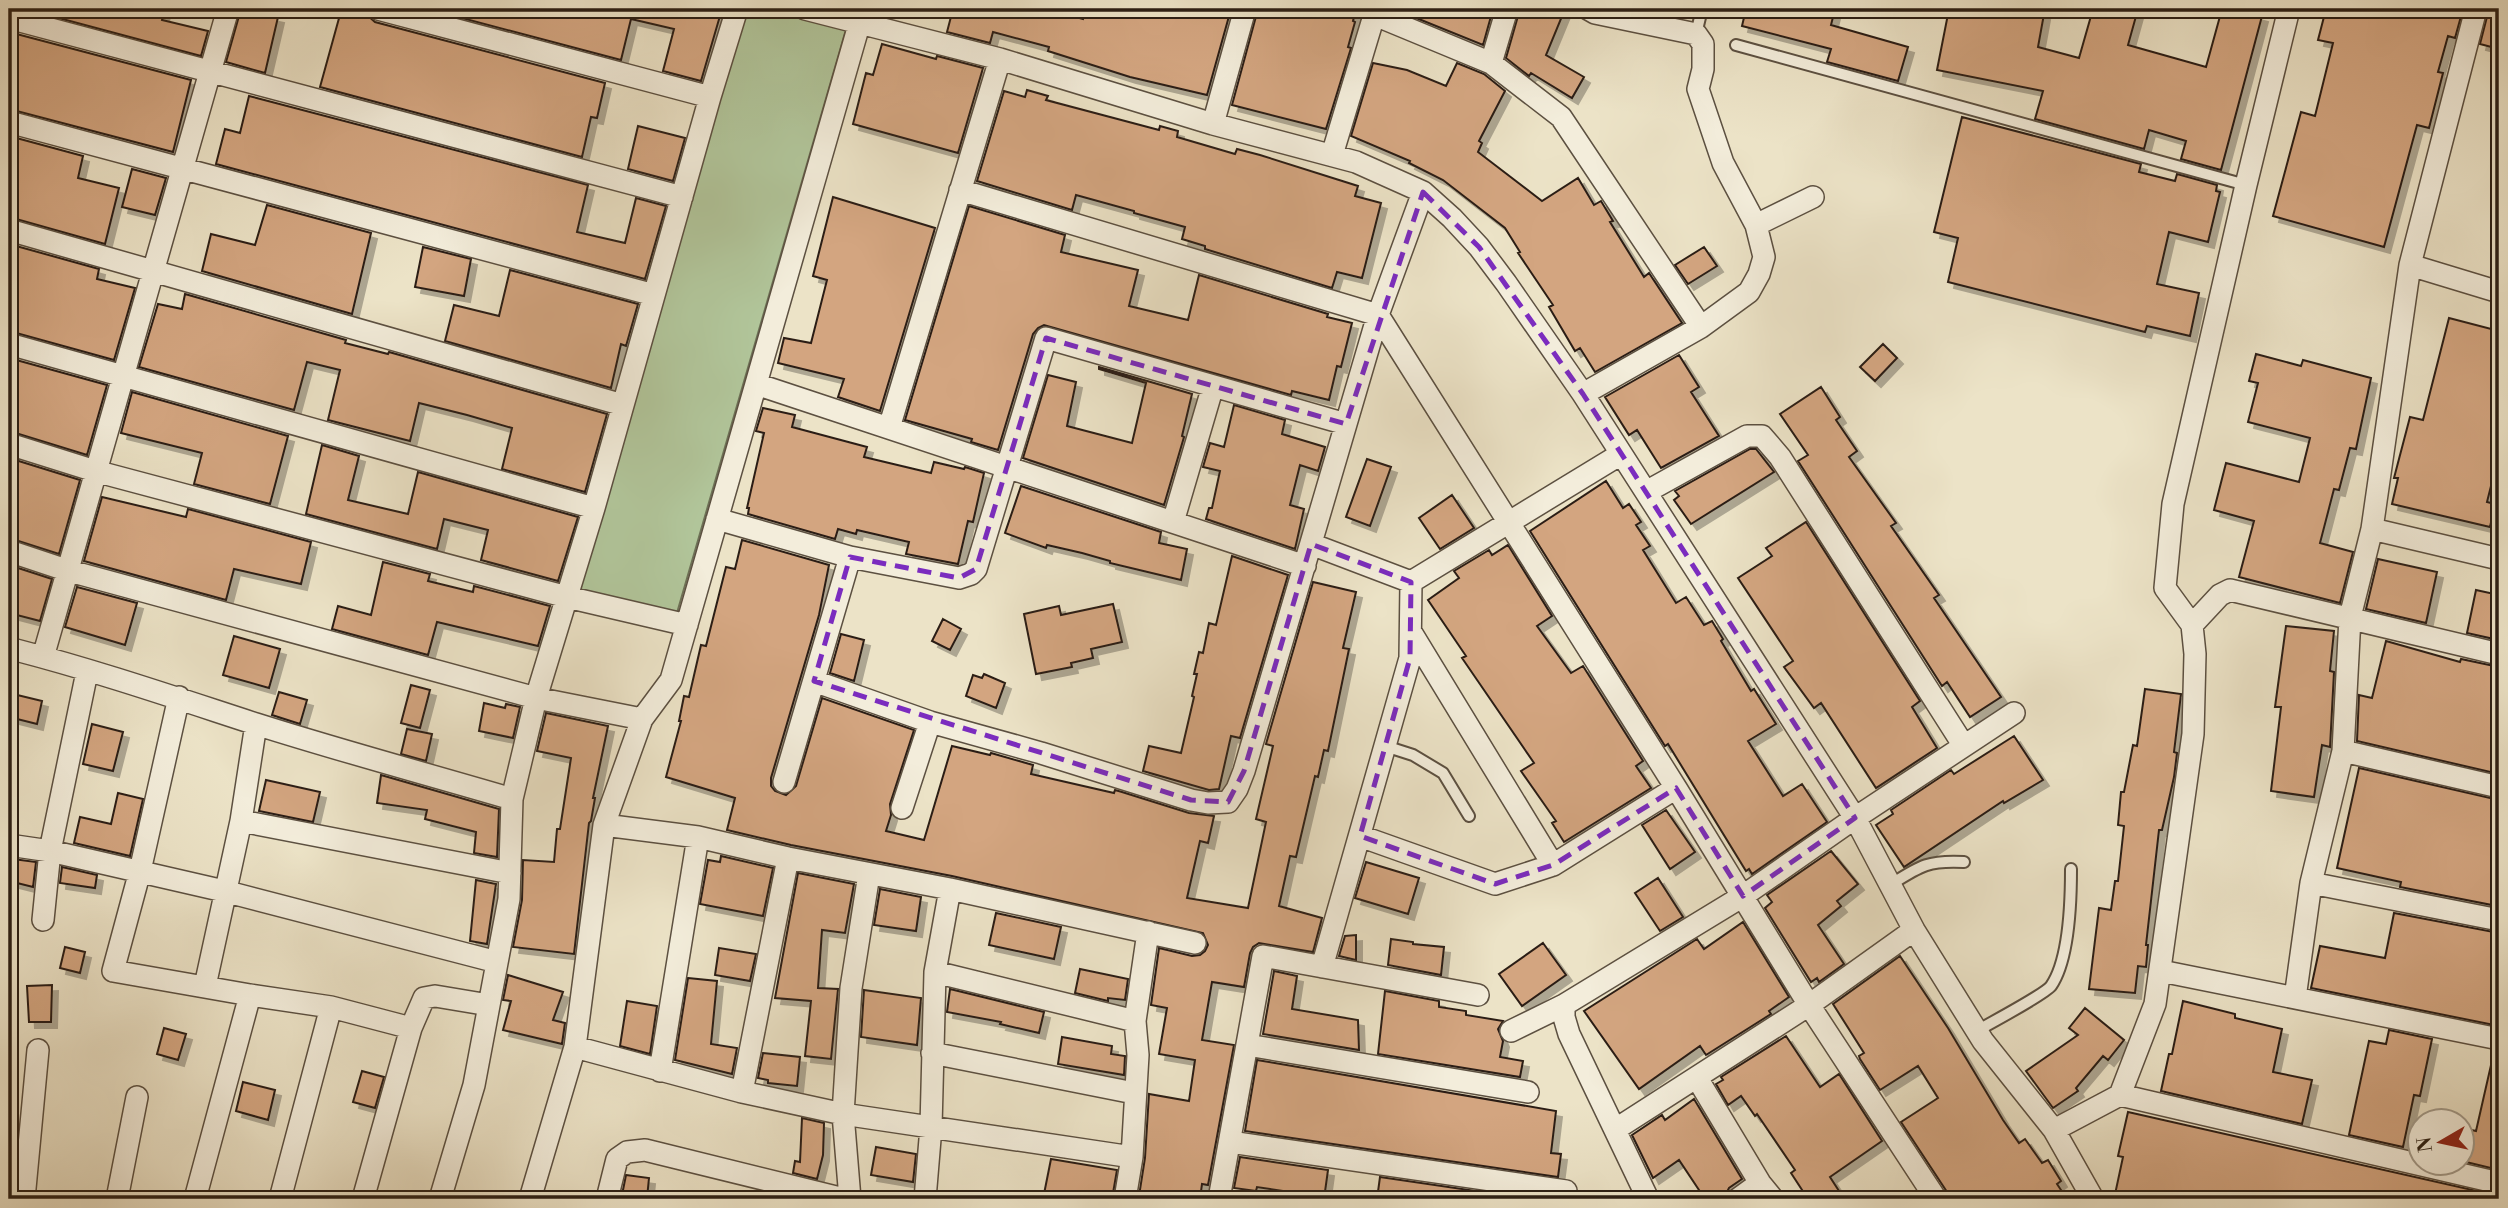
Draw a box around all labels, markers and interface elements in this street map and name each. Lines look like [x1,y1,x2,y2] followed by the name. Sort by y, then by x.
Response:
[2406,1106,2476,1176] north arrow
[2412,1135,2438,1154] text: N

